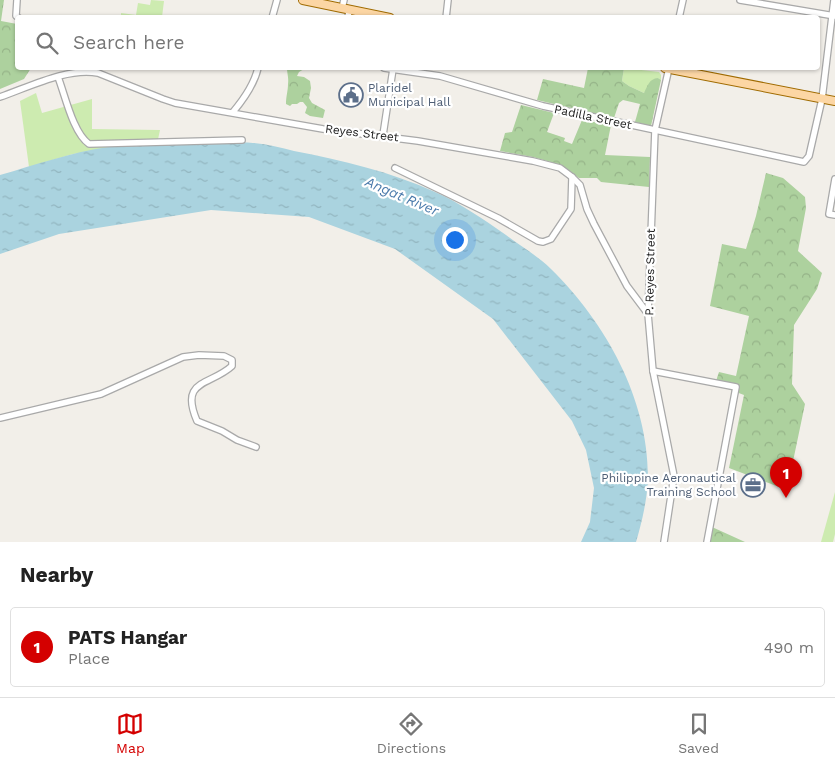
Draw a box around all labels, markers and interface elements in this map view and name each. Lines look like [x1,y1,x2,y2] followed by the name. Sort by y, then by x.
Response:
[15,15,820,70] search box
[33,29,61,57] icon: search
[73,31,184,54] text: Search here
[368,81,451,109] place label: Plaridel Municipal Hall
[338,82,364,108] public building icon: Plaridel Municipal Hall
[553,102,633,132] street label: Padilla Street
[324,122,400,144] street label: Reyes Street
[362,173,442,219] water label: Angat River
[442,227,468,253] your location
[642,228,658,316] street label: P. Reyes Street
[770,457,802,498] pin: 1
[601,471,736,499] place label: Philippine Aeronautical Training School
[740,472,766,498] office icon: Philippine Aeronautical Training School
[20,562,93,587] text: Nearby
[68,626,187,649] text: PATS Hangar
[34,638,40,657] text: 1
[764,638,814,657] text: 490 m
[68,649,110,668] text: Place
[116,710,145,756] tab: Map
[377,710,446,756] tab: Directions
[678,710,719,756] tab: Saved

